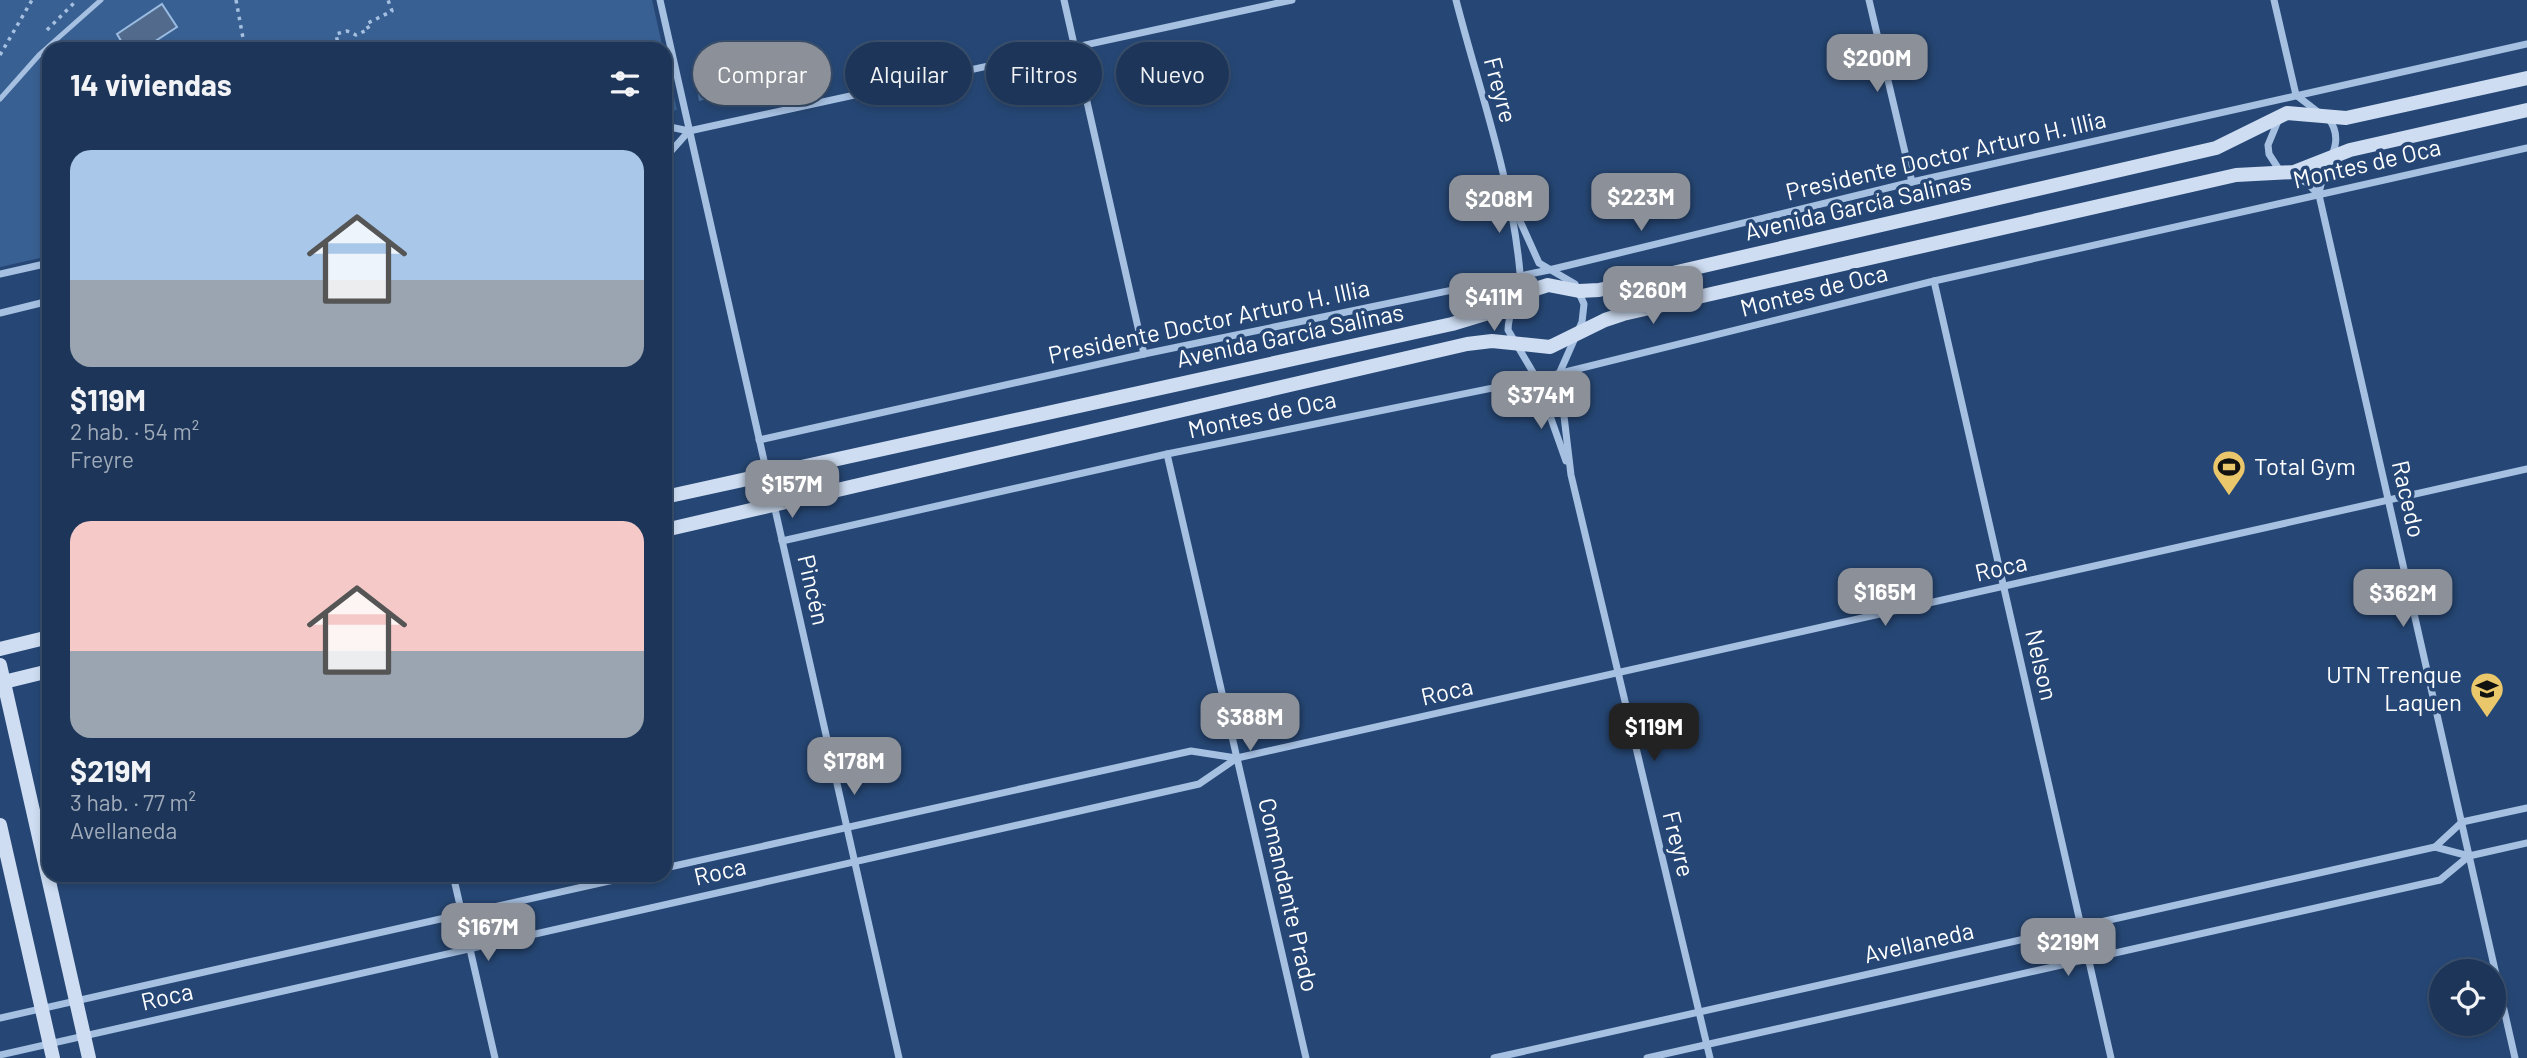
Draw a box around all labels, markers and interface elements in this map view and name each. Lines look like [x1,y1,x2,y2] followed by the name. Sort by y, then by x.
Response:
[1828,34,1926,94] pin: $200M
[693,42,831,105] chip: Comprar
[845,42,972,105] chip: Alquilar
[986,42,1102,105] chip: Filtros
[1116,42,1229,105] chip: Nuevo
[1843,43,1911,71] text: $200M
[1479,54,1524,126] street label: Freyre
[606,65,644,103] icon: filters
[70,66,232,102] text: 14 viviendas
[1783,104,2109,206] street label: Presidente Doctor Arturo H. Illia
[2290,131,2443,194] street label: Montes de Oca
[1742,165,1974,246] street label: Avenida García Salinas
[1592,174,1690,233] pin: $223M
[1450,176,1548,235] pin: $208M
[1607,182,1675,210] text: $223M
[1465,184,1533,212] text: $208M
[294,196,420,322] icon: home
[1737,257,1890,322] street label: Montes de Oca
[1604,266,1702,326] pin: $260M
[1045,272,1372,369] street label: Presidente Doctor Arturo H. Illia
[1445,274,1543,333] pin: $411M
[1619,275,1687,303] text: $260M
[1465,282,1523,310] text: $411M
[1173,296,1406,373] street label: Avenida García Salinas
[1492,372,1590,431] pin: $374M
[1507,380,1575,408] text: $374M
[70,381,146,417] text: $119M
[1185,384,1338,443] street label: Montes de Oca
[70,417,199,445] text: 2 hab. · 54 m²
[70,445,134,473] text: Freyre
[2210,448,2248,497] sports icon: Total Gym
[2254,451,2356,480] place label: Total Gym
[2387,457,2432,540] street label: Racedo
[743,461,841,520] pin: $157M
[761,469,823,497] text: $157M
[1972,547,2029,587] street label: Roca
[792,552,837,628] street label: Pincén
[294,567,420,693] icon: home
[1836,568,1934,628] pin: $165M
[2354,570,2452,629] pin: $362M
[1854,577,1916,605] text: $165M
[2369,578,2437,606] text: $362M
[2020,626,2065,703] street label: Nelson
[2326,659,2462,716] place label: UTN Trenque Laquen
[2468,670,2506,719] school or university icon: UTN Trenque Laquen
[1418,671,1475,711] street label: Roca
[1201,694,1299,753] pin: $388M
[1217,702,1283,730] text: $388M
[1605,704,1703,763] pin: $119M
[1625,712,1683,740] text: $119M
[805,738,903,797] pin: $178M
[823,746,885,774] text: $178M
[70,752,152,788] text: $219M
[70,788,196,816] text: 3 hab. · 77 m²
[1253,795,1326,994] street label: Comandante Prado
[1657,808,1702,880] street label: Freyre
[70,816,177,844] text: Avellaneda
[691,851,748,891] street label: Roca
[439,904,537,963] pin: $167M
[457,912,519,940] text: $167M
[1861,915,1976,968] street label: Avellaneda
[2019,918,2117,978] pin: $219M
[2037,927,2099,955] text: $219M
[2429,959,2506,1036] map controls
[2429,959,2506,1036] button: locate
[138,976,195,1016] street label: Roca

